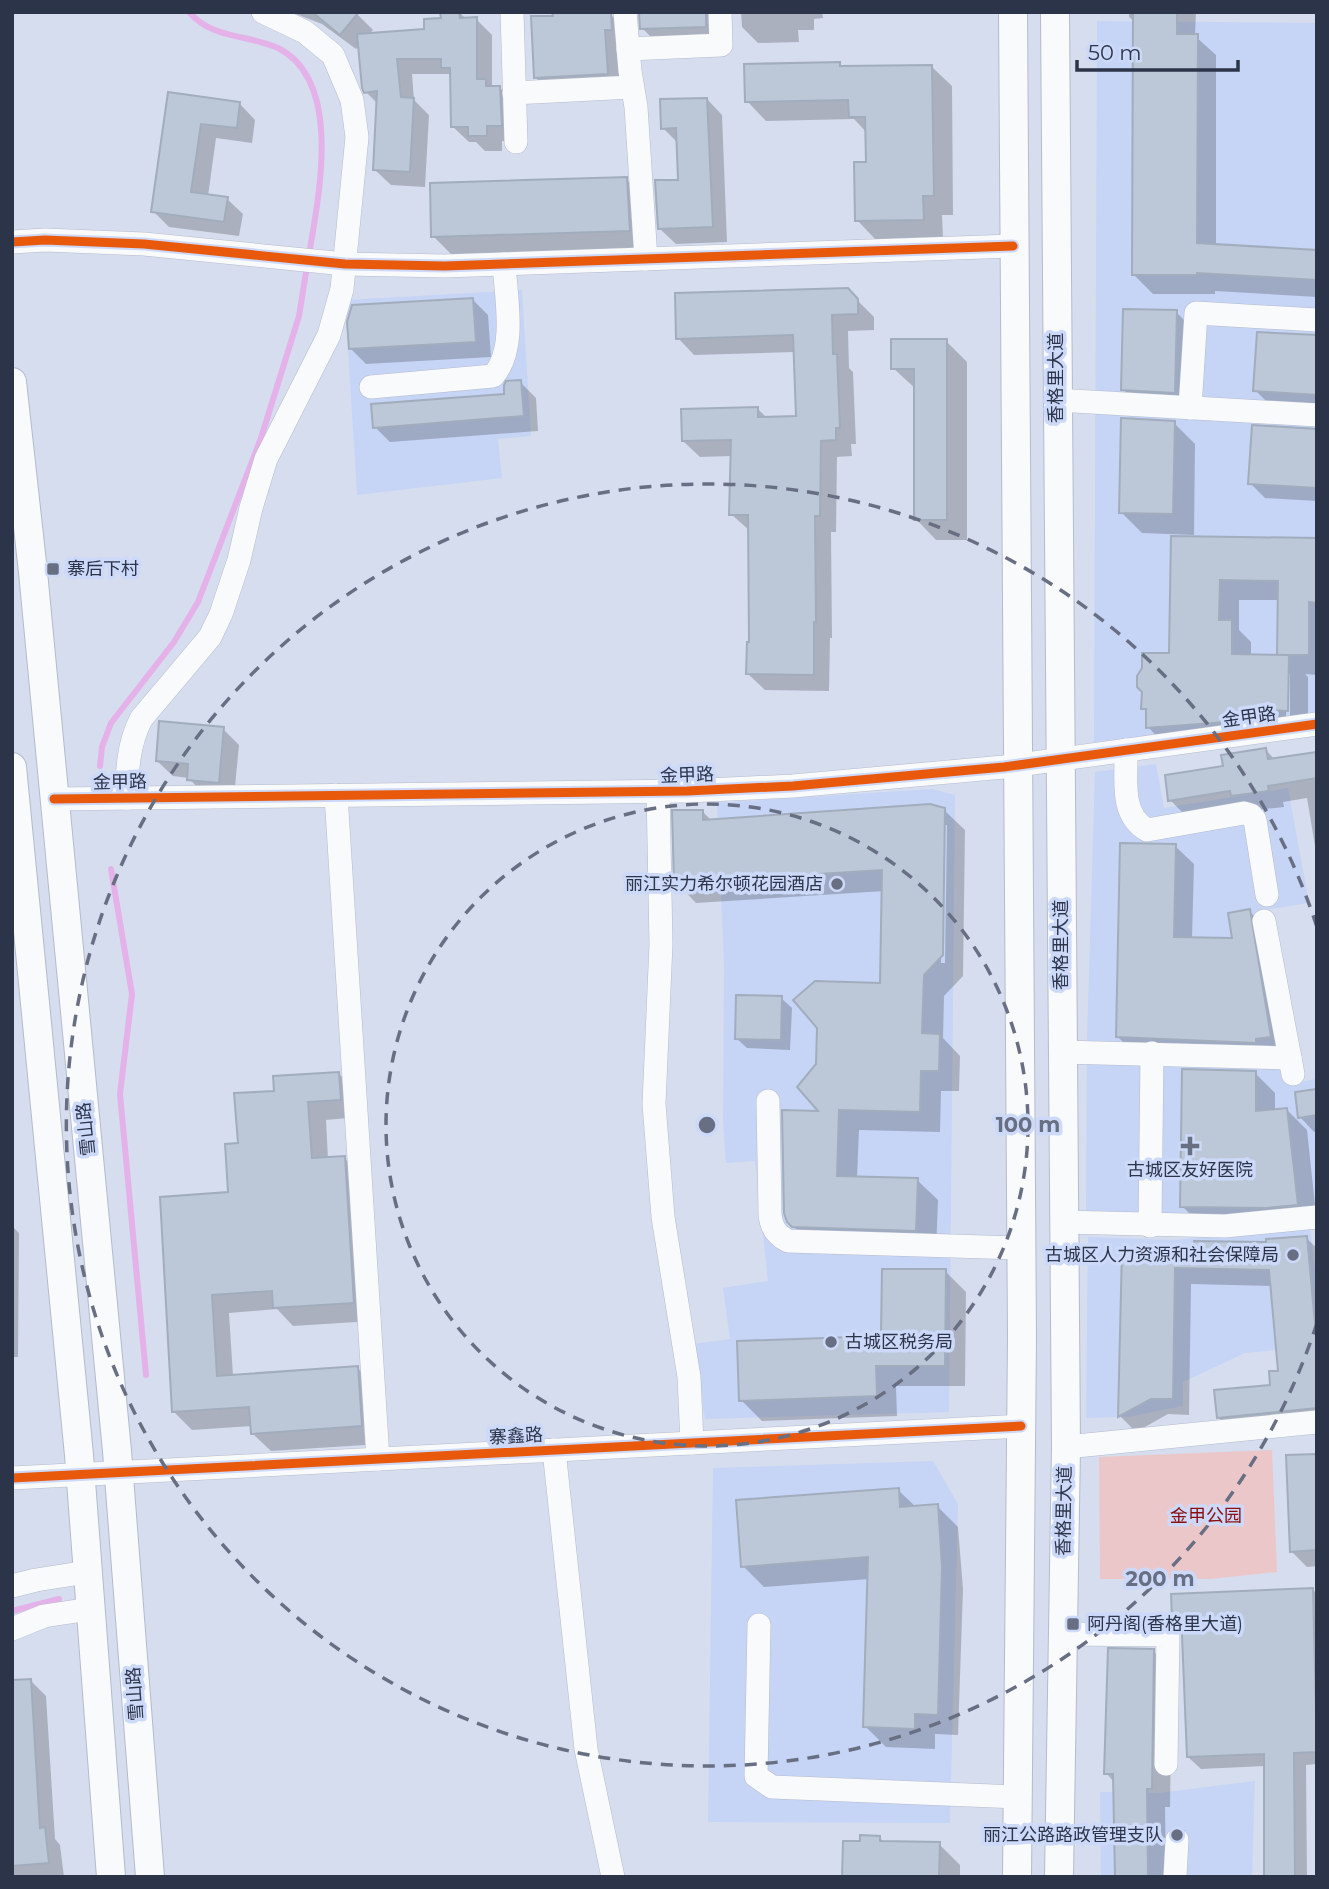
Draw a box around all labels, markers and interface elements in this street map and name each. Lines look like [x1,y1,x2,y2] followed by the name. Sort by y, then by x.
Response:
[1077,28,1238,72] scale bar
[1088,40,1142,65] text: 50 m
[1045,333,1067,423] street label: 香格里大道
[67,558,139,580] place label: 寨后下村
[45,561,61,577] marker: 寨后下村
[1221,702,1277,732] street label: 金甲路
[660,763,714,787] street label: 金甲路
[93,771,147,793] street label: 金甲路
[625,873,823,895] place label: 丽江实力希尔顿花园酒店
[829,876,845,892] marker: 丽江实力希尔顿花园酒店
[1050,900,1072,990] street label: 香格里大道
[72,1101,100,1157] street label: 雪山路
[996,1112,1060,1137] text: 100 m
[695,1113,719,1137] centre of rings
[1180,1136,1200,1156] marker: 古城区友好医院
[1127,1159,1253,1181] place label: 古城区友好医院
[1045,1244,1279,1266] place label: 古城区人力资源和社会保障局
[1285,1247,1301,1263] marker: 古城区人力资源和社会保障局
[845,1331,953,1353] place label: 古城区税务局
[823,1334,839,1350] marker: 古城区税务局
[488,1424,544,1448] street label: 寨鑫路
[1052,1466,1076,1556] street label: 香格里大道
[1170,1505,1242,1527] park label: 金甲公园
[1126,1566,1194,1591] text: 200 m
[1087,1613,1243,1635] place label: 阿丹阁(香格里大道)
[1065,1616,1081,1632] marker: 阿丹阁(香格里大道)
[122,1666,148,1722] street label: 雪山路
[983,1824,1163,1846] place label: 丽江公路路政管理支队
[1169,1827,1185,1843] marker: 丽江公路路政管理支队

